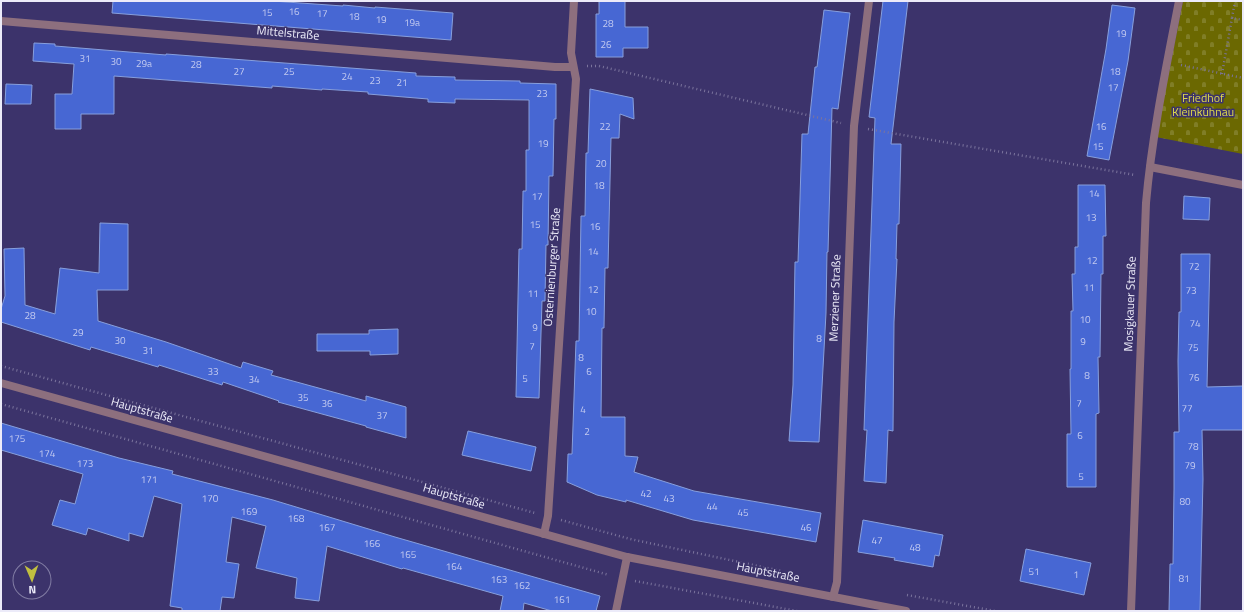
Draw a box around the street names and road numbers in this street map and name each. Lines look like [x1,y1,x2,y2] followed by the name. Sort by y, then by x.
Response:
[256,20,320,45] street label: Mittelstraße
[538,207,565,327] street label: Osternienburger Straße
[823,254,846,342] street label: Merziener Straße
[1118,256,1141,352] street label: Mosigkauer Straße
[109,392,175,427] street label: Hauptstraße
[421,478,487,513] street label: Hauptstraße
[735,556,801,587] street label: Hauptstraße

